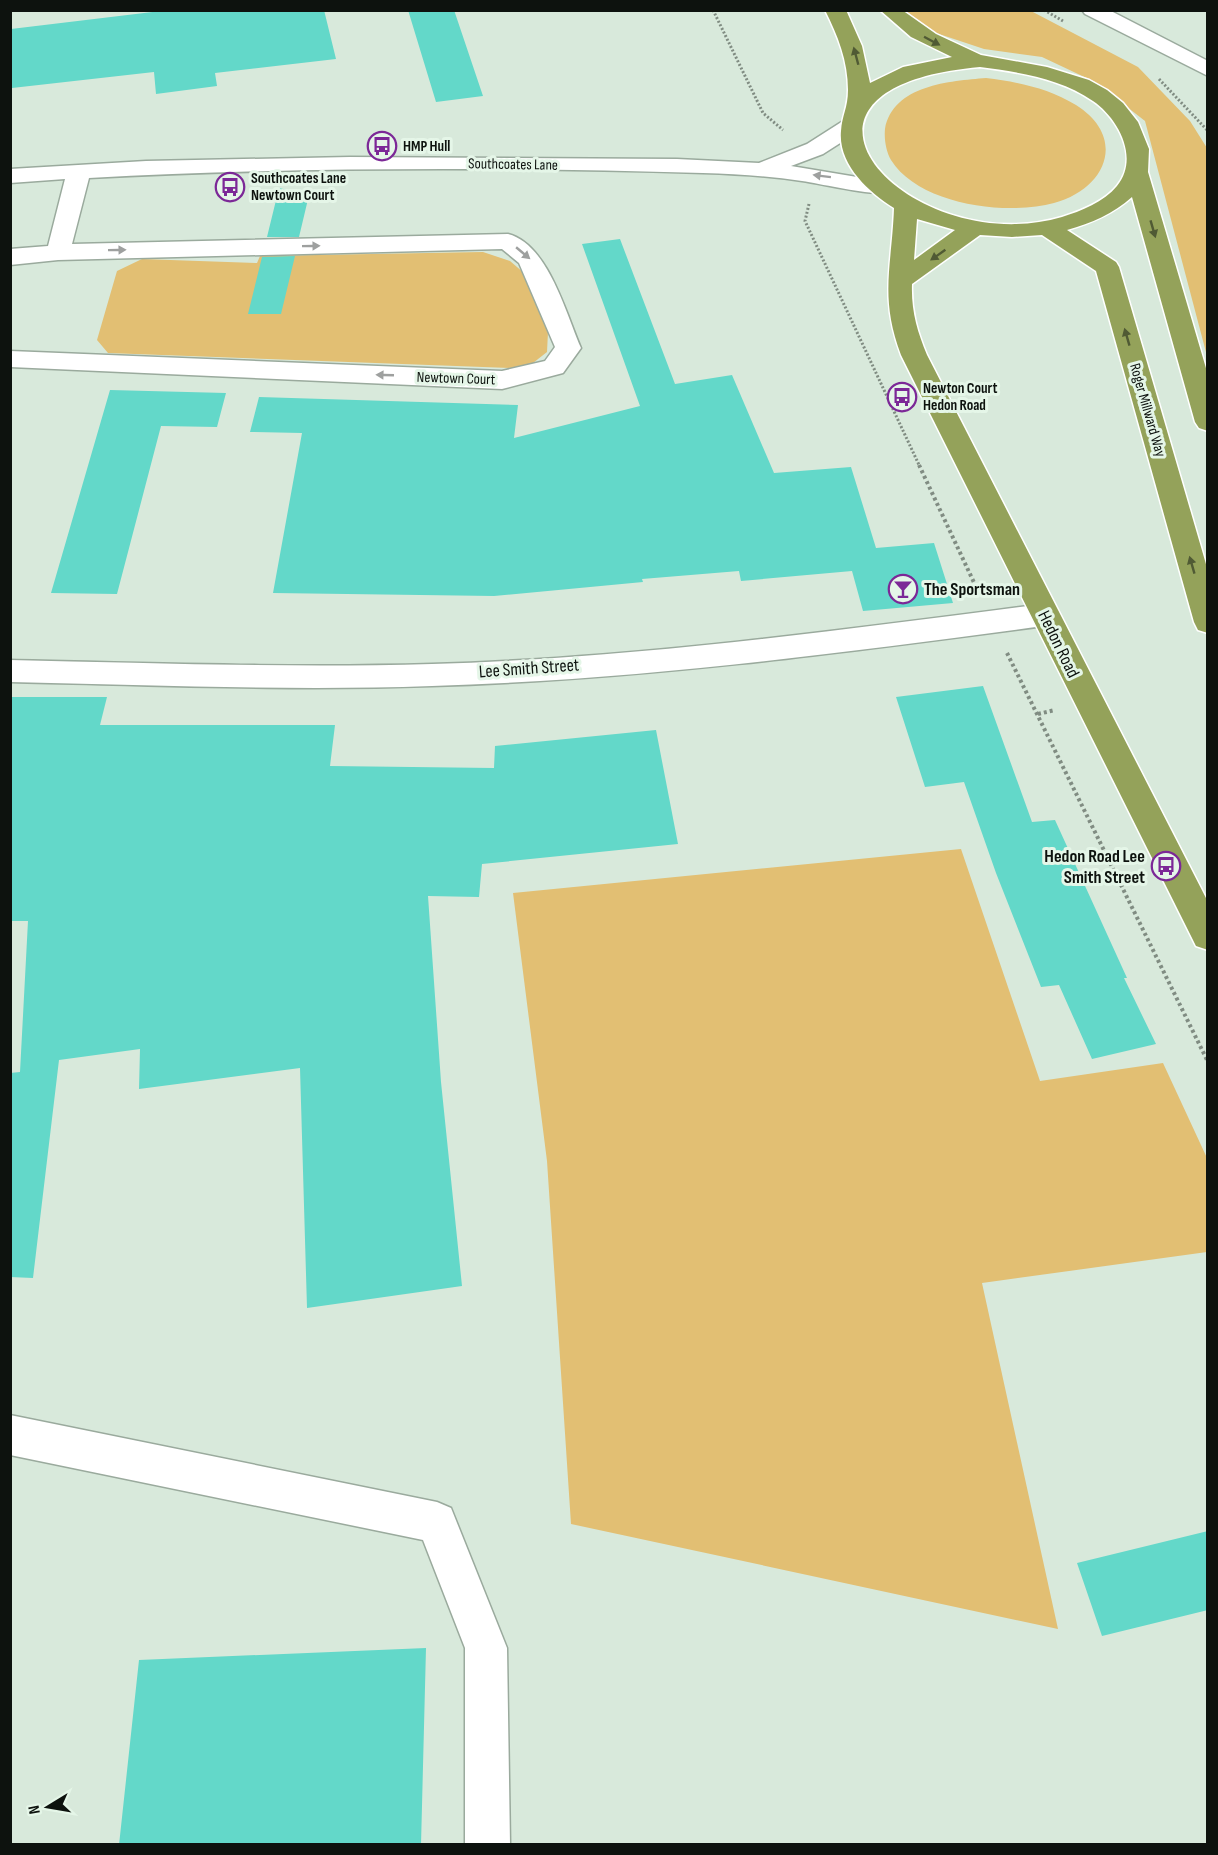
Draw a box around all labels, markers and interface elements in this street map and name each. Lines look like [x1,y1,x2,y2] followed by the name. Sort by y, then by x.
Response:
[924,36,941,46] one-way arrow
[850,47,860,65] one-way arrow
[366,130,398,162] bus stop icon: HMP Hull
[403,137,450,156] place label: HMP Hull
[468,154,558,175] street label: Southcoates Lane
[251,169,346,205] place label: Southcoates Lane Newtown Court
[214,171,246,203] bus stop icon: Southcoates Lane Newtown Court
[812,171,831,180] one-way arrow
[1149,220,1158,238] one-way arrow
[302,241,321,250] one-way arrow
[107,245,126,255] one-way arrow
[515,247,531,260] one-way arrow
[931,249,946,261] one-way arrow
[1122,328,1131,346] one-way arrow
[1125,361,1170,459] street label: Roger Millward Way
[416,368,496,389] street label: Newtown Court
[375,370,394,379] one-way arrow
[923,379,997,415] place label: Newton Court Hedon Road
[886,381,918,413] bus stop icon: Newton Court Hedon Road
[1186,556,1196,574] one-way arrow
[887,573,919,605] bar icon: The Sportsman
[924,579,1020,600] place label: The Sportsman
[1033,607,1084,681] street label: Hedon Road
[478,654,580,682] street label: Lee Smith Street
[1044,846,1145,888] place label: Hedon Road Lee Smith Street
[1150,850,1182,882] bus stop icon: Hedon Road Lee Smith Street
[18,1777,78,1837] north arrow
[25,1804,45,1816] text: N

